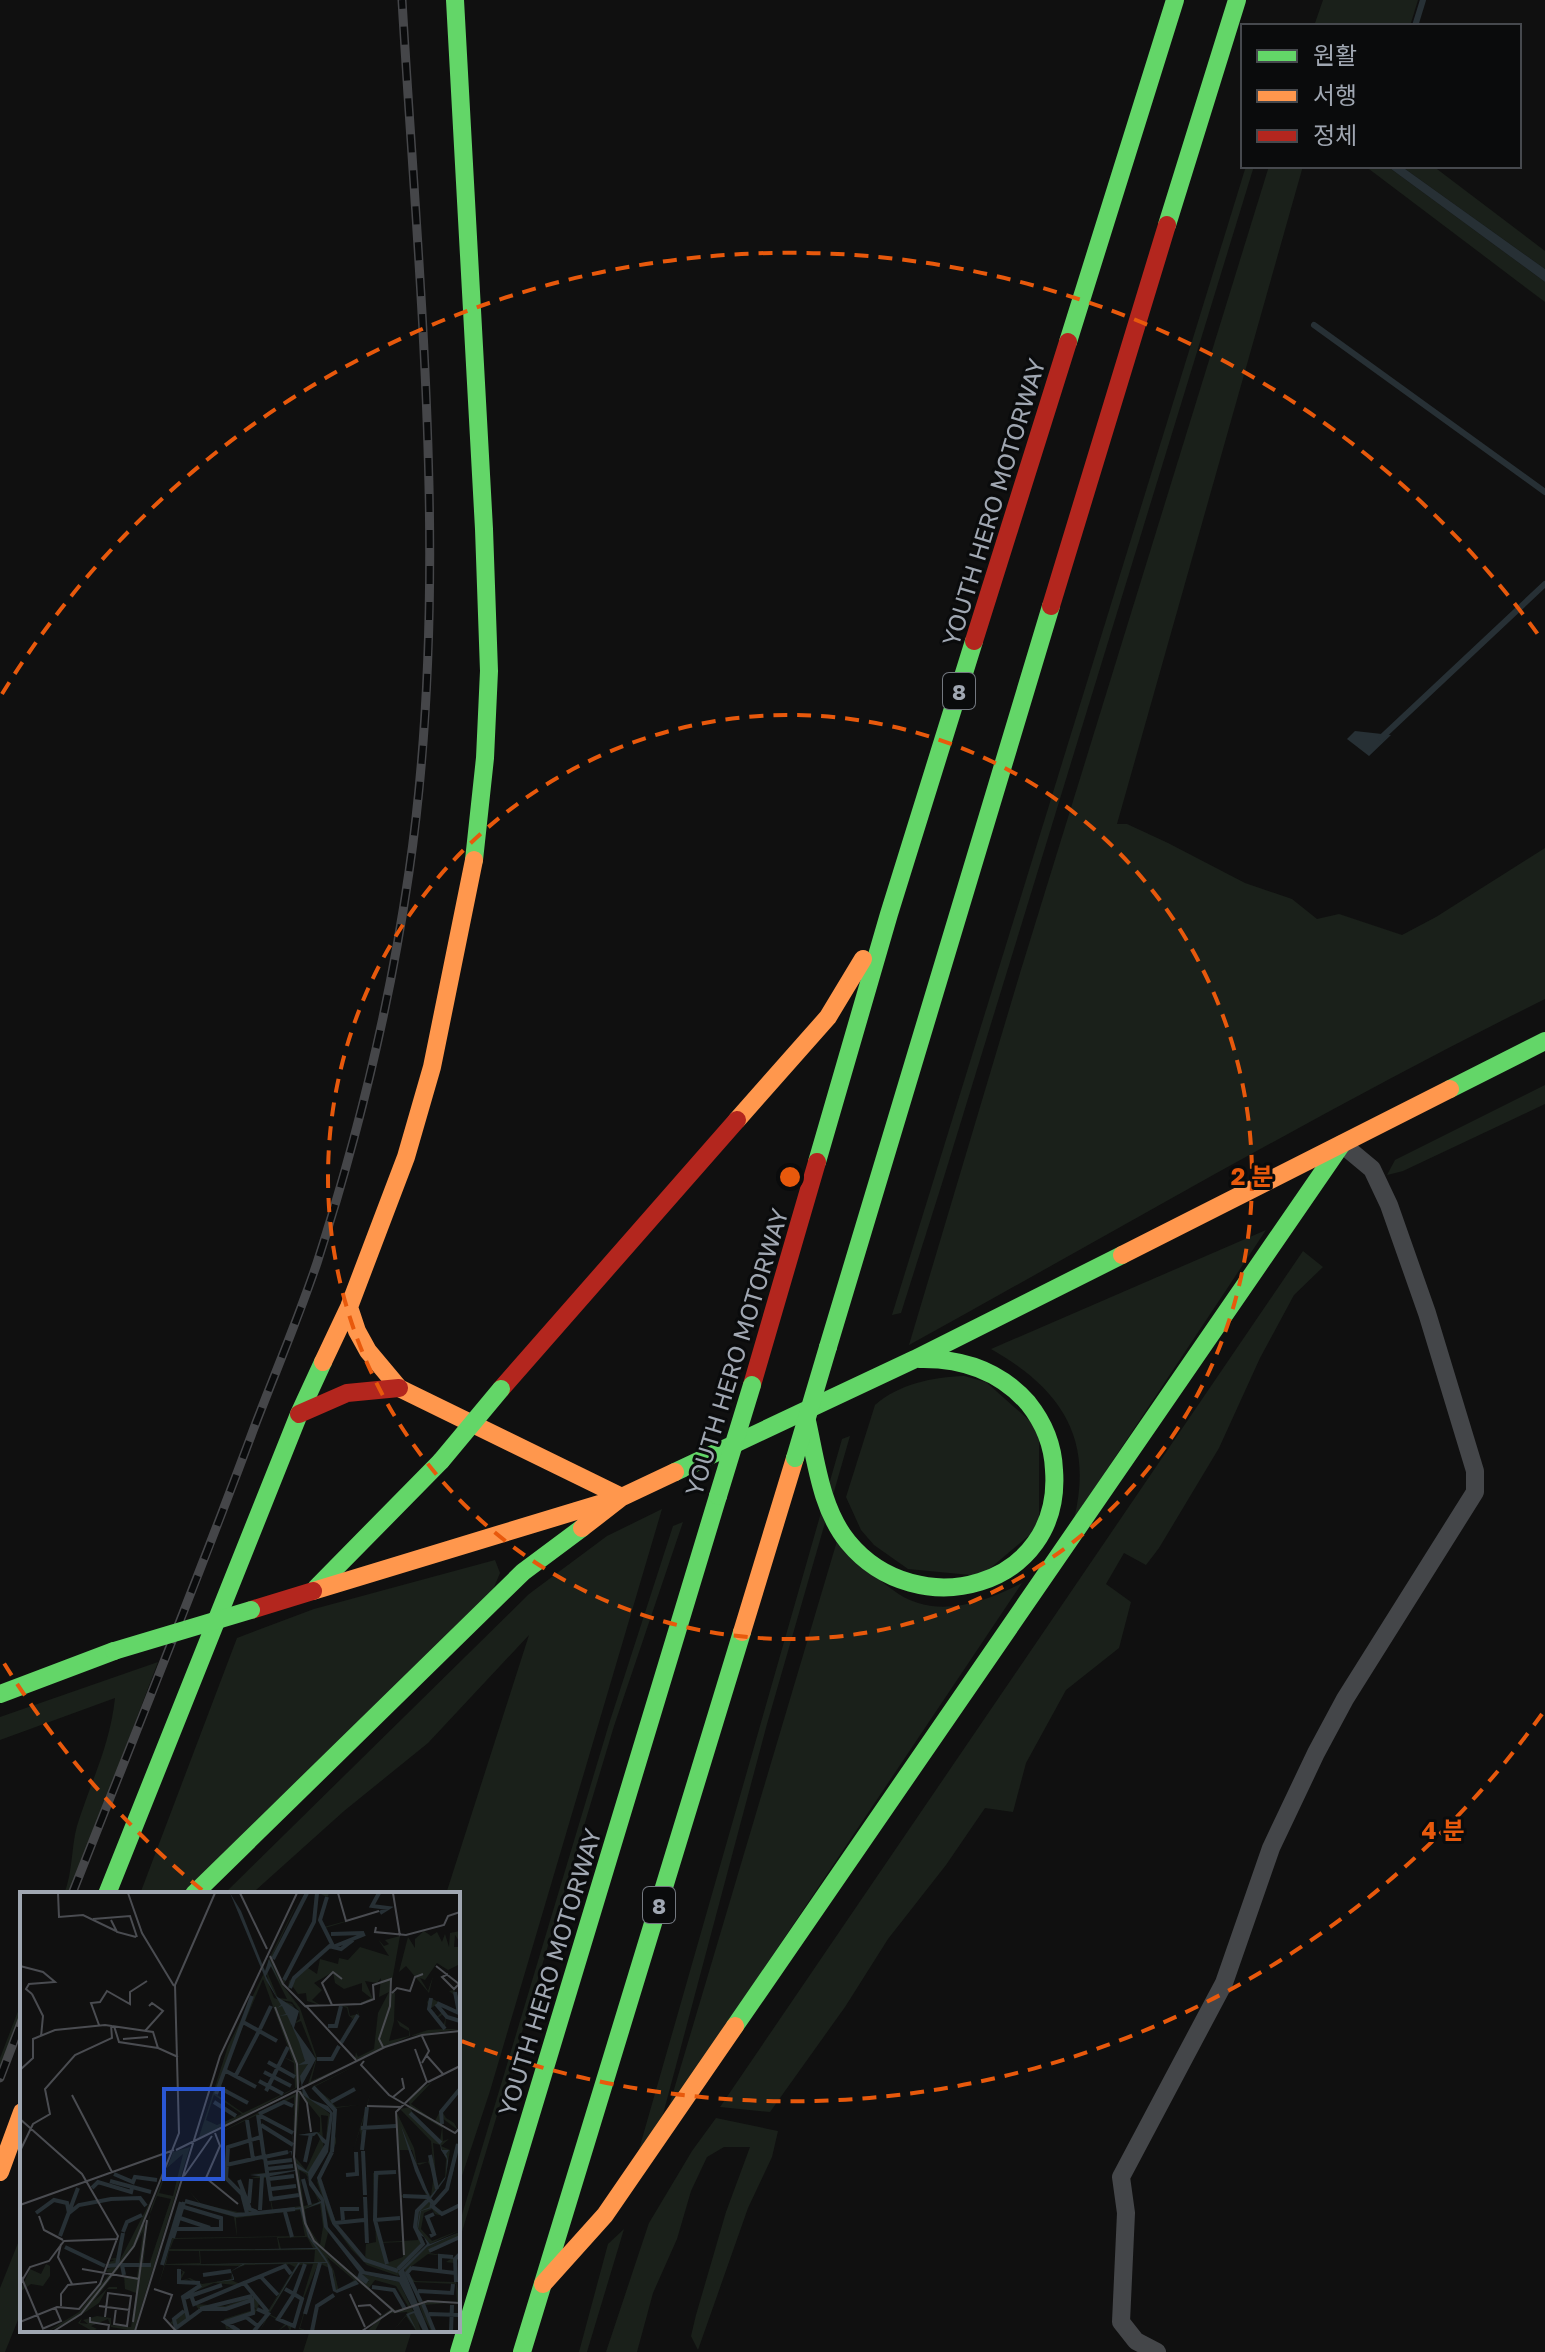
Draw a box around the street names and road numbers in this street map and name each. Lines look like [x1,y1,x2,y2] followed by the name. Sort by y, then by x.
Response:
[935,354,1051,649] street label: YOUTH HERO MOTORWAY
[943,673,975,709] road number: 8
[678,1204,794,1499] street label: YOUTH HERO MOTORWAY
[491,1824,607,2119] street label: YOUTH HERO MOTORWAY
[643,1887,675,1923] road number: 8

